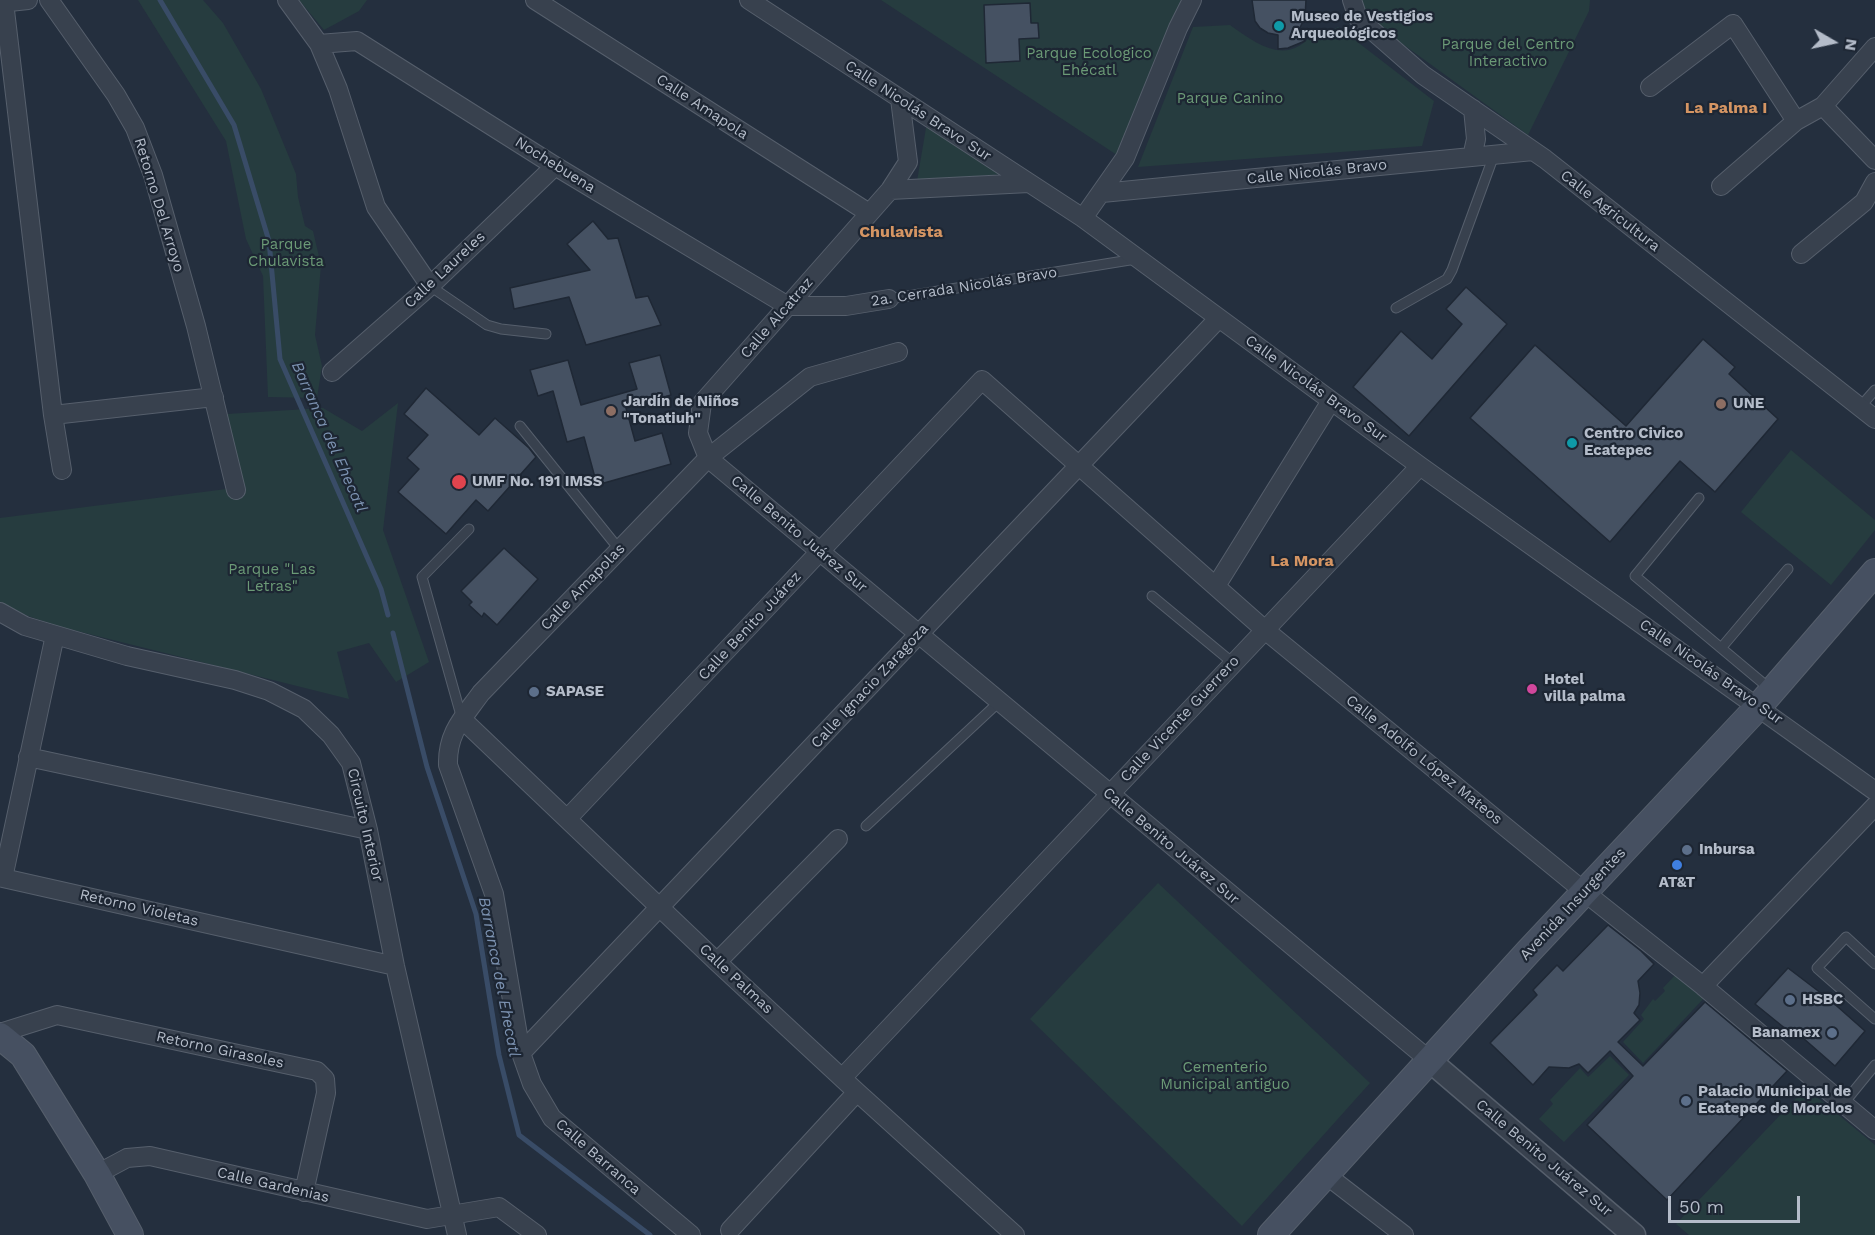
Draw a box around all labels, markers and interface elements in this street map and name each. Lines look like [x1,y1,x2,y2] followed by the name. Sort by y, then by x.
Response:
[1291,8,1433,43] place label: Museo de Vestigios Arqueológicos
[1803,12,1863,72] north arrow
[1272,19,1286,33] marker: Museo de Vestigios Arqueológicos
[1441,36,1575,71] park label: Parque del Centro Interactivo
[1841,38,1862,52] text: N
[1026,45,1152,80] park label: Parque Ecologico Ehécatl
[841,57,995,165] street label: Calle Nicolás Bravo Sur
[653,71,751,143] street label: Calle Amapola
[1177,90,1283,108] park label: Parque Canino
[1685,98,1767,118] district label: La Palma I
[512,133,598,197] street label: Nochebuena
[130,136,188,274] street label: Retorno Del Arroyo
[1246,156,1388,188] street label: Calle Nicolás Bravo
[1557,166,1663,256] street label: Calle Agricultura
[859,222,943,242] district label: Chulavista
[401,228,489,312] street label: Calle Laureles
[248,236,324,271] park label: Parque Chulavista
[870,263,1058,311] street label: 2a. Cerrada Nicolás Bravo
[737,274,817,362] street label: Calle Alcatraz
[1242,331,1390,447] street label: Calle Nicolás Bravo Sur
[287,359,371,515] water label: Barranca del Ehecatl
[623,393,739,428] place label: Jardín de Niños "Tonatiuh"
[1733,395,1764,413] place label: UNE
[1714,397,1728,411] marker: UNE
[604,404,618,418] marker: Jardín de Niños "Tonatiuh"
[1584,425,1683,460] place label: Centro Civico Ecatepec
[1565,436,1579,450] marker: Centro Civico Ecatepec
[727,472,871,596] street label: Calle Benito Juárez Sur
[450,473,468,491] marker: UMF No. 191 IMSS
[472,473,602,491] place label: UMF No. 191 IMSS
[537,540,629,634] street label: Calle Amapolas
[1270,551,1334,571] district label: La Mora
[228,561,316,596] park label: Parque "Las Letras"
[695,568,805,684] street label: Calle Benito Juárez
[1636,616,1786,728] street label: Calle Nicolás Bravo Sur
[808,620,932,752] street label: Calle Ignacio Zaragoza
[1117,652,1243,786] street label: Calle Vicente Guerrero
[1544,671,1625,706] place label: Hotel villa palma
[1525,682,1539,696] marker: Hotel villa palma
[546,683,604,701] place label: SAPASE
[527,685,541,699] marker: SAPASE
[1342,691,1506,829] street label: Calle Adolfo López Mateos
[343,767,387,883] street label: Circuito Interior
[1099,784,1243,908] street label: Calle Benito Juárez Sur
[1699,841,1755,859] place label: Inbursa
[1680,843,1694,857] marker: Inbursa
[1516,844,1630,964] street label: Avenida Insurgentes
[1670,858,1684,872] marker: AT&T
[1659,874,1695,892] place label: AT&T
[78,886,200,930] street label: Retorno Violetas
[474,895,524,1059] water label: Barranca del Ehecatl
[695,940,777,1018] street label: Calle Palmas
[1802,991,1843,1009] place label: HSBC
[1783,993,1797,1007] marker: HSBC
[1752,1024,1820,1042] place label: Banamex
[1825,1026,1839,1040] marker: Banamex
[154,1028,286,1072] street label: Retorno Girasoles
[1160,1059,1290,1094] park label: Cementerio Municipal antiguo
[1698,1083,1852,1118] place label: Palacio Municipal de Ecatepec de Morelos
[1679,1094,1693,1108] marker: Palacio Municipal de Ecatepec de Morelos
[1472,1096,1616,1220] street label: Calle Benito Juárez Sur
[552,1115,644,1199] street label: Calle Barranca
[215,1163,331,1207] street label: Calle Gardenias
[1671,1184,1803,1222] scale bar
[1679,1196,1724,1217] text: 50 m

